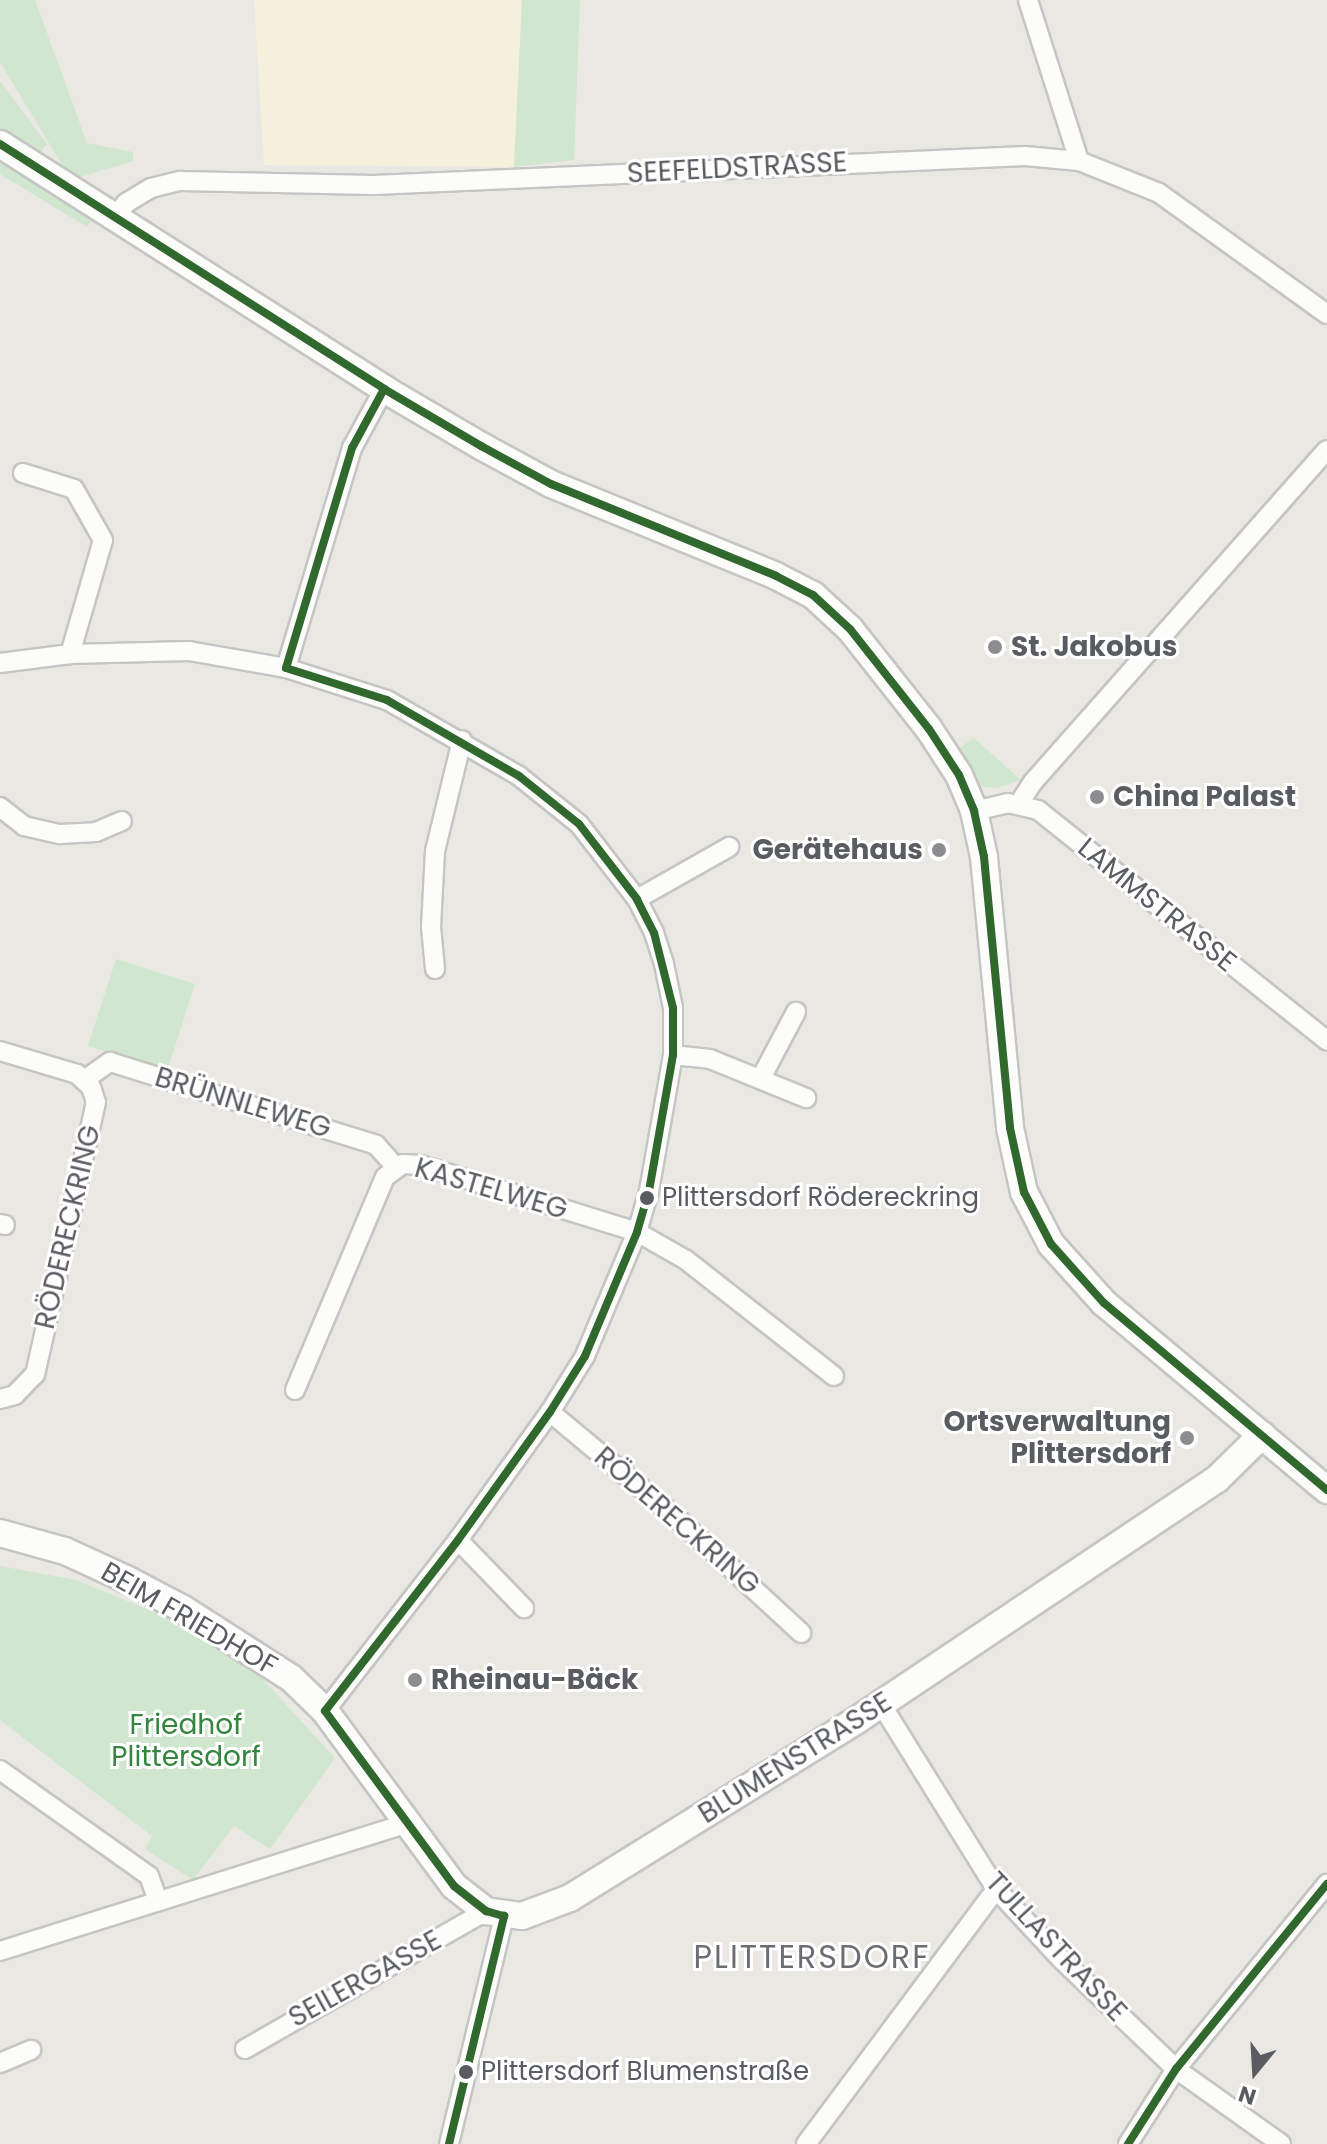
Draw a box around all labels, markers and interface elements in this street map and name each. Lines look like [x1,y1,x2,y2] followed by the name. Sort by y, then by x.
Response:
[626,145,848,191] street label: SEEFELDSTRASSE
[1011,630,1177,664] place label: St. Jakobus
[986,638,1004,656] marker: St. Jakobus
[1113,780,1296,814] place label: China Palast
[1088,788,1106,806] marker: China Palast
[1071,831,1243,979] street label: LAMMSTRASSE
[752,833,923,867] place label: Gerätehaus
[930,841,948,859] marker: Gerätehaus
[151,1060,335,1146] street label: BRÜNNLEWEG
[28,1122,108,1332] street label: RÖDERECKRING
[411,1151,571,1227] street label: KASTELWEG
[662,1182,979,1214] place label: Plittersdorf Rödereckring
[639,1190,655,1206] marker: Plittersdorf Rödereckring
[944,1405,1171,1471] place label: Ortsverwaltung Plittersdorf
[1178,1429,1196,1447] marker: Ortsverwaltung Plittersdorf
[587,1440,767,1602] street label: RÖDERECKRING
[95,1555,283,1683] street label: BEIM FRIEDHOF
[431,1663,638,1697] place label: Rheinau-Bäck
[406,1671,424,1689] marker: Rheinau-Bäck
[692,1685,898,1831] street label: BLUMENSTRASSE
[111,1708,261,1774] park label: Friedhof Plittersdorf
[978,1865,1134,2029] street label: TULLASTRASSE
[283,1923,447,2035] street label: SEILERGASSE
[694,1938,930,1976] district label: PLITTERSDORF
[1215,2032,1295,2112] north arrow
[481,2056,809,2088] place label: Plittersdorf Blumenstraße
[458,2064,474,2080] marker: Plittersdorf Blumenstraße
[1235,2078,1260,2113] text: N

